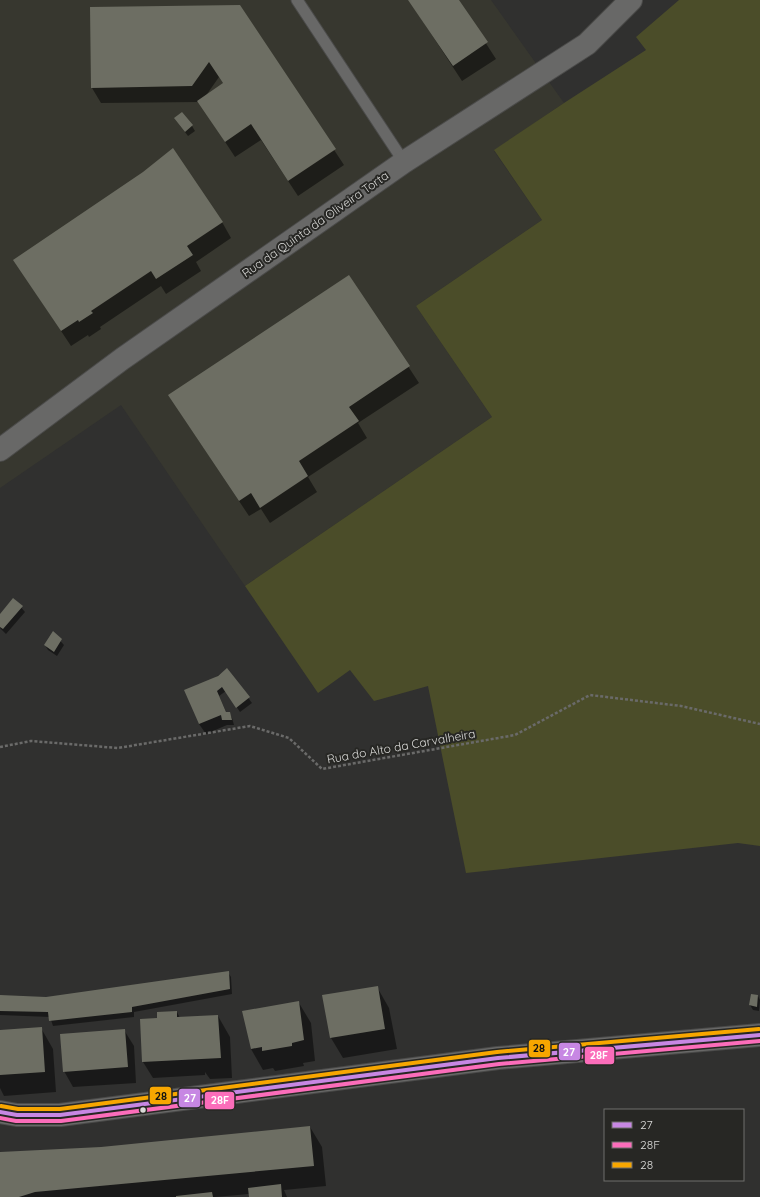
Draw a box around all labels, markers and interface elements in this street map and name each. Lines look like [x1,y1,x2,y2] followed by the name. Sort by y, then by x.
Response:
[239,168,391,280] street label: Rua da Quinta da Oliveira Torta
[326,726,476,766] street label: Rua do Alto da Carvalheira
[528,1039,551,1058] line badge: 28
[533,1041,545,1055] text: 28
[558,1042,581,1061] line badge: 27
[563,1045,575,1059] text: 27
[584,1046,615,1065] line badge: 28F
[590,1048,608,1062] text: 28F
[149,1086,172,1105] line badge: 28
[178,1088,201,1108] line badge: 27
[155,1089,167,1103] text: 28
[184,1091,196,1105] text: 27
[204,1091,235,1110] line badge: 28F
[211,1093,229,1107] text: 28F
[138,1105,148,1115] unlabelled marker
[604,1109,744,1181] legend
[640,1117,653,1132] text: 27
[640,1137,660,1152] text: 28F
[640,1157,653,1172] text: 28

